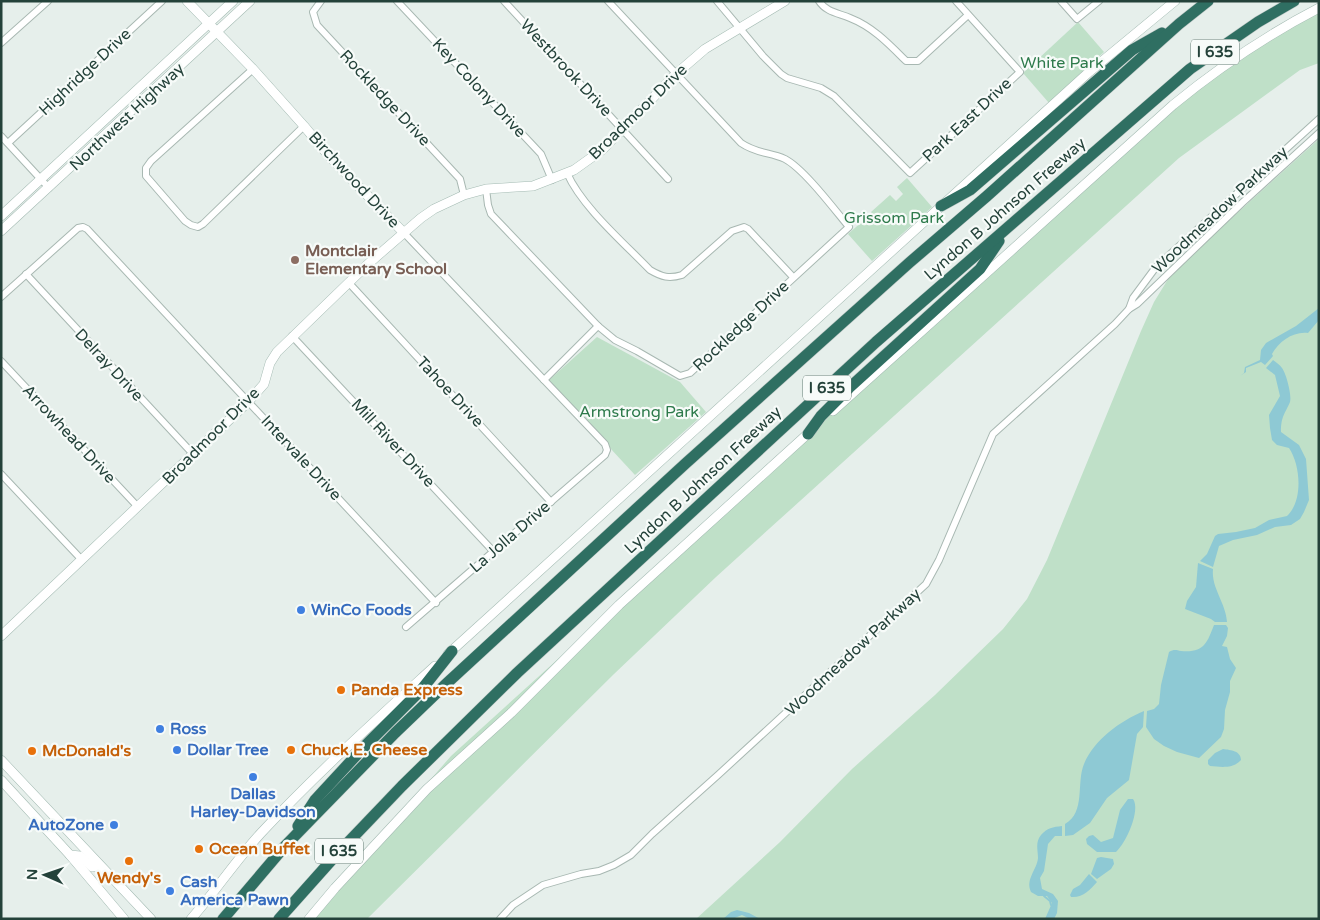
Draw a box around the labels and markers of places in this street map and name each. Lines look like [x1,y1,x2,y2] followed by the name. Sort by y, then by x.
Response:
[305,241,447,279] place label: Montclair Elementary School
[289,254,301,266] marker: Montclair Elementary School
[311,600,412,620] place label: WinCo Foods
[295,604,307,616] marker: WinCo Foods
[351,680,463,700] place label: Panda Express
[335,684,347,696] marker: Panda Express
[170,719,207,739] place label: Ross
[154,723,166,735] marker: Ross
[187,740,268,760] place label: Dollar Tree
[301,740,427,760] place label: Chuck E. Cheese
[42,741,132,761] place label: McDonald's
[171,744,183,756] marker: Dollar Tree
[285,744,297,756] marker: Chuck E. Cheese
[26,745,38,757] marker: McDonald's
[247,771,259,783] marker: Dallas Harley-Davidson
[190,784,316,822] place label: Dallas Harley-Davidson
[28,815,104,835] place label: AutoZone
[108,819,120,831] marker: AutoZone
[209,839,311,859] place label: Ocean Buffet
[193,843,205,855] marker: Ocean Buffet
[123,855,135,867] marker: Wendy's
[97,868,161,888] place label: Wendy's
[180,872,289,910] place label: Cash America Pawn
[164,885,176,897] marker: Cash America Pawn

